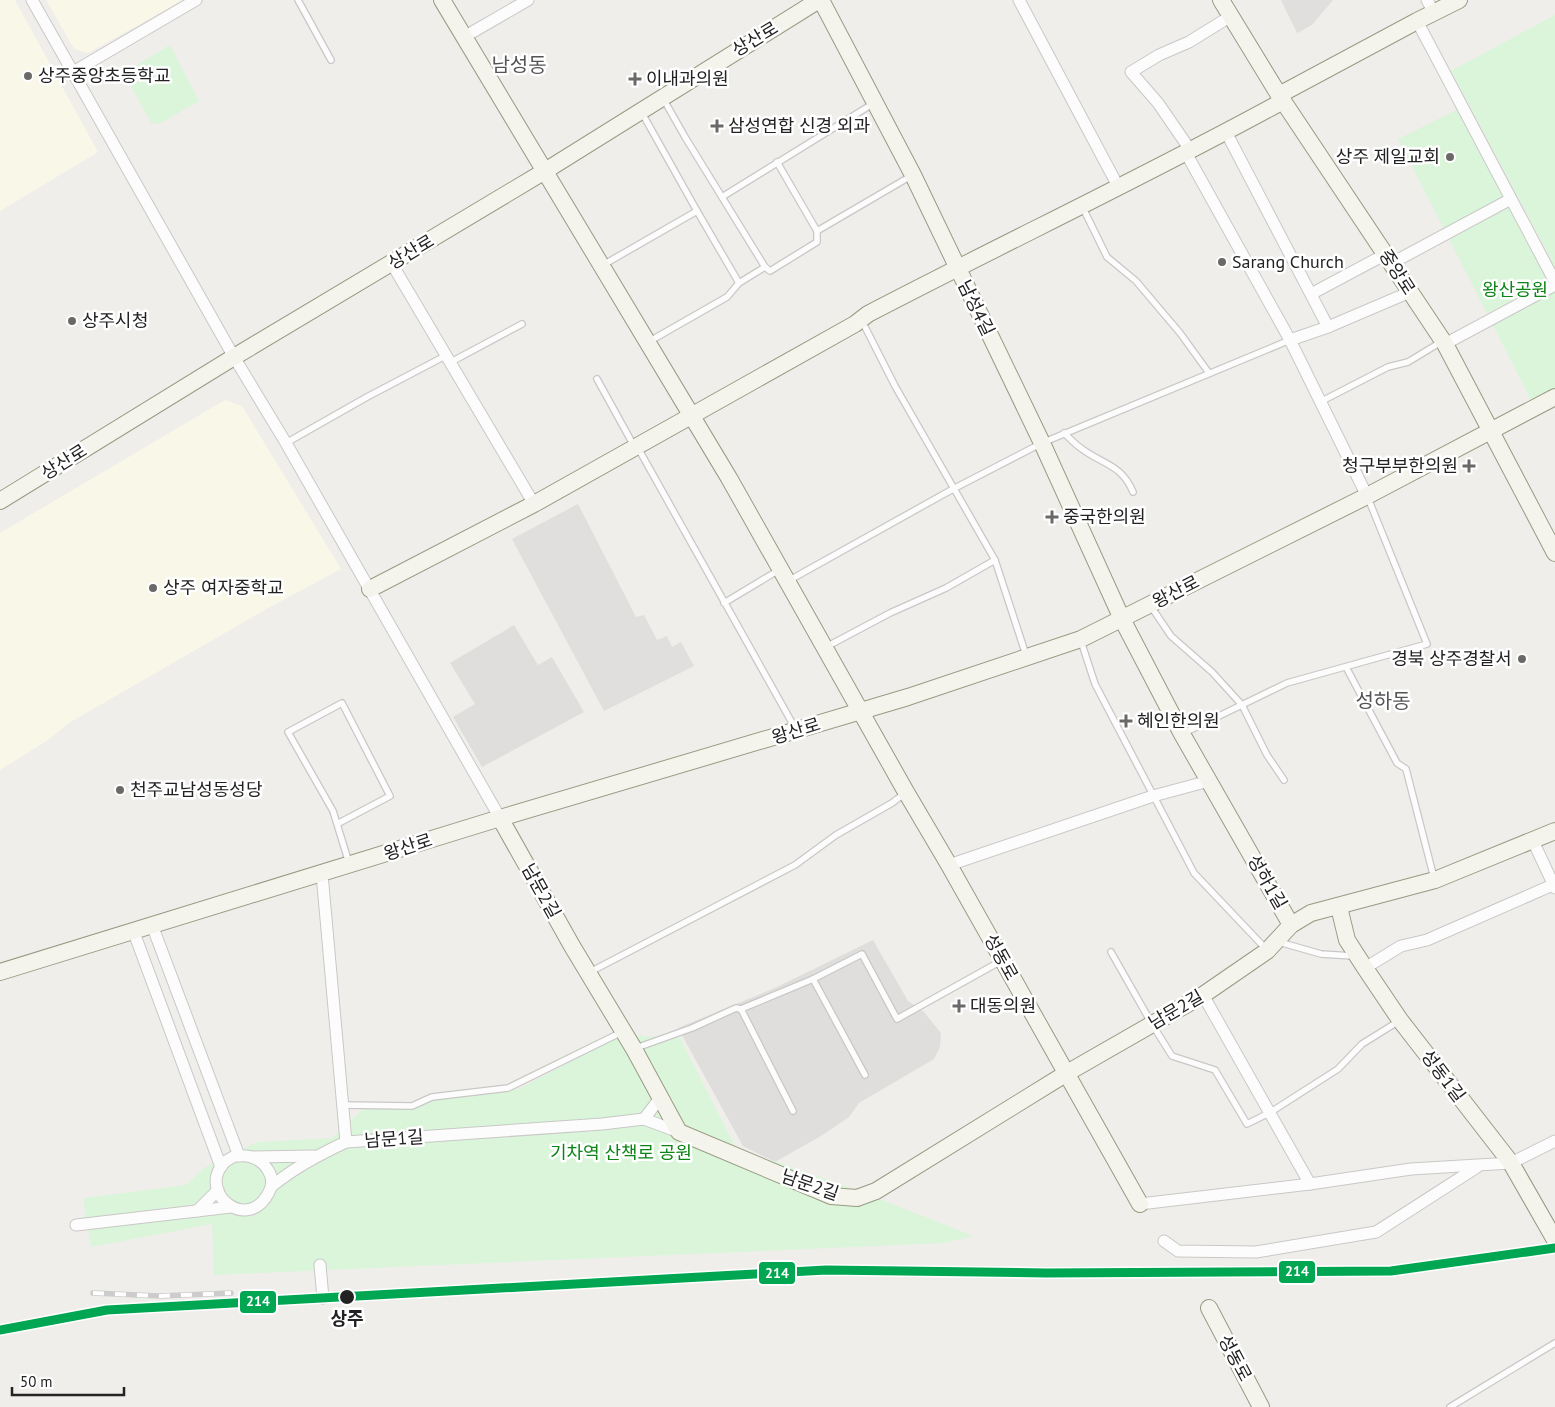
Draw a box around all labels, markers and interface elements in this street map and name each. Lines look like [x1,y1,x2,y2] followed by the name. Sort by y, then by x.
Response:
[728,16,782,61] street label: 상산로
[491,52,547,78] district label: 남성동
[38,64,170,87] place label: 상주중앙초등학교
[646,67,729,90] place label: 이내과의원
[22,70,34,82] marker: 상주중앙초등학교
[628,72,642,86] marker: 이내과의원
[728,114,871,137] place label: 삼성연합 신경 외과
[710,119,724,133] marker: 삼성연합 신경 외과
[1336,145,1440,168] place label: 상주 제일교회
[1444,151,1456,163] marker: 상주 제일교회
[384,229,438,274] street label: 상산로
[1374,245,1421,299] street label: 중앙로
[1232,250,1344,273] place label: Sarang Church
[1216,256,1228,268] marker: Sarang Church
[953,276,1000,340] street label: 남성4길
[1482,278,1548,301] park label: 왕산공원
[82,309,148,332] place label: 상주시청
[66,315,78,327] marker: 상주시청
[37,439,91,484] street label: 상산로
[1342,454,1458,477] place label: 청구부부한의원
[1462,459,1476,473] marker: 청구부부한의원
[1063,505,1146,528] place label: 중국한의원
[1045,510,1059,524] marker: 중국한의원
[1148,570,1203,613] street label: 왕산로
[163,576,284,599] place label: 상주 여자중학교
[147,582,159,594] marker: 상주 여자중학교
[1391,647,1512,670] place label: 경북 상주경찰서
[1516,653,1528,665] marker: 경북 상주경찰서
[1355,688,1411,714] district label: 성하동
[1137,709,1220,732] place label: 혜인한의원
[769,712,823,749] street label: 왕산로
[1119,714,1133,728] marker: 혜인한의원
[130,778,262,801] place label: 천주교남성동성당
[114,784,126,796] marker: 천주교남성동성당
[381,828,435,865] street label: 왕산로
[1243,850,1292,913] street label: 성하1길
[517,859,566,922] street label: 남문2길
[979,929,1024,984] street label: 성동로
[1144,985,1207,1034] street label: 남문2길
[970,994,1036,1017] place label: 대동의원
[952,999,966,1013] marker: 대동의원
[1416,1045,1470,1106] street label: 성동1길
[363,1125,424,1152] street label: 남문1길
[550,1141,692,1164] park label: 기차역 산책로 공원
[778,1164,842,1205] street label: 남문2길
[1278,1260,1316,1284] line badge: 214
[758,1261,796,1285] line badge: 214
[1285,1262,1309,1280] text: 214
[765,1264,789,1282] text: 214
[338,1288,356,1306] marker: 상주
[239,1290,277,1314] line badge: 214
[246,1292,270,1310] text: 214
[330,1307,364,1330] place label: 상주
[1214,1330,1257,1385] street label: 성동로
[12,1364,125,1396] scale bar
[20,1372,53,1391] text: 50 m

